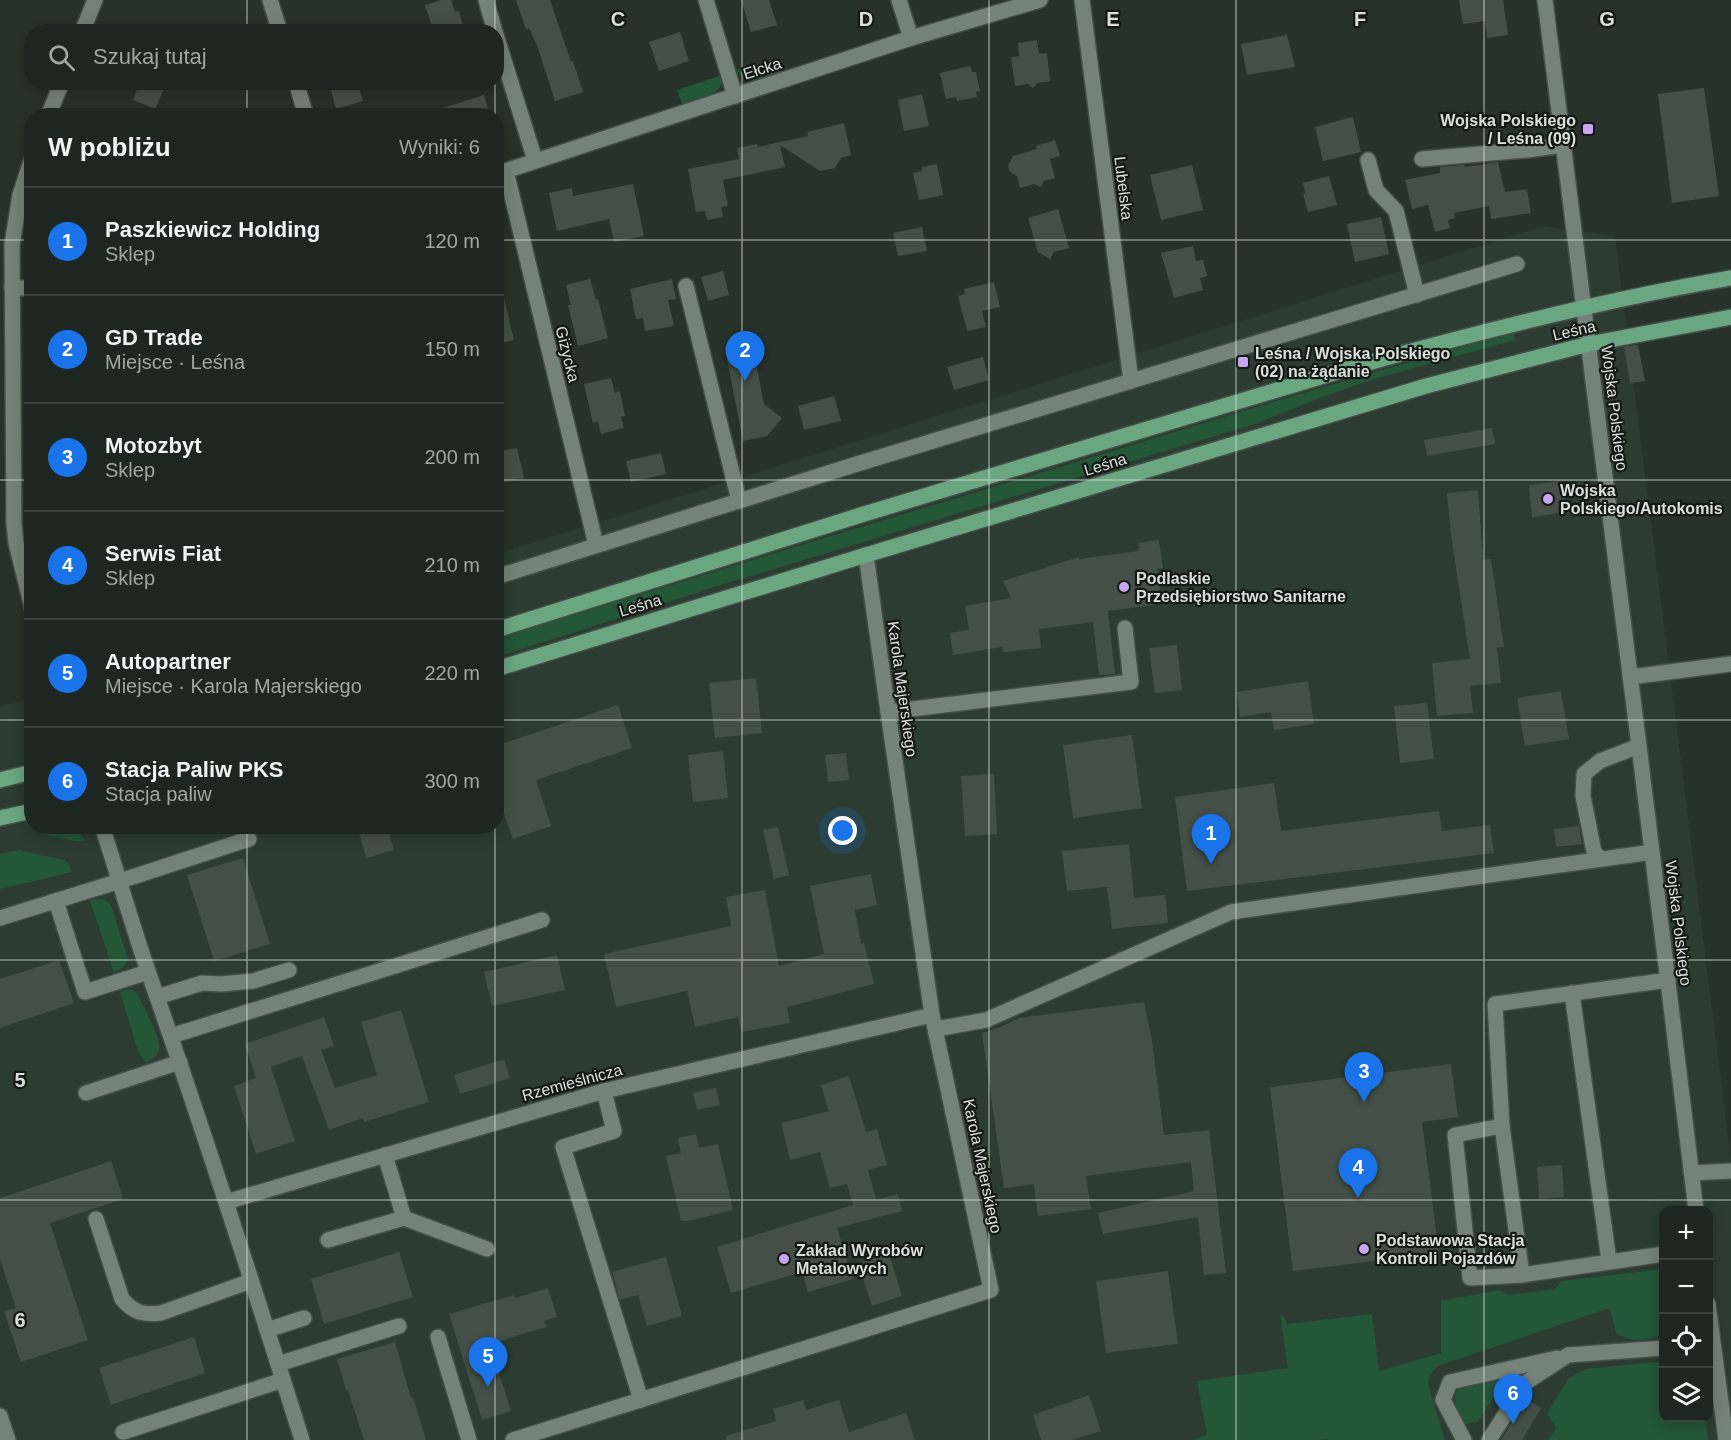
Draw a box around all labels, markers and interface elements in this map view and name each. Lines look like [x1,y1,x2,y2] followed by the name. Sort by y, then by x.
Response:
[611,8,625,30] text: C
[859,8,873,30] text: D
[1106,8,1120,30] text: E
[1354,8,1366,30] text: F
[1599,8,1615,30] text: G
[24,24,504,90] search box
[45,41,78,74] icon: search
[93,44,207,69] text: Szukaj tutaj
[741,54,783,83] street label: Ełcka
[1440,112,1576,147] place label: Wojska Polskiego / Leśna (09)
[1581,122,1595,136] marker: Wojska Polskiego / Leśna (09)
[48,132,171,162] text: W pobliżu
[399,136,480,158] text: Wyniki: 6
[1111,155,1136,221] street label: Lubelska
[105,217,320,242] text: Paszkiewicz Holding
[62,230,73,252] text: 1
[424,230,480,252] text: 120 m
[105,243,155,265] text: Sklep
[1551,317,1597,344] street label: Leśna
[552,324,583,384] street label: Giżycka
[105,325,203,350] text: GD Trade
[726,332,764,381] pin: 2
[62,338,73,360] text: 2
[424,338,480,360] text: 150 m
[1255,345,1451,380] place label: Leśna / Wojska Polskiego (02) na żądanie
[1598,345,1631,472] street label: Wojska Polskiego
[105,351,245,373] text: Miejsce · Leśna
[1236,355,1250,369] marker: Leśna / Wojska Polskiego (02) na żądanie
[105,433,202,458] text: Motozbyt
[62,446,73,468] text: 3
[424,446,480,468] text: 200 m
[1082,450,1129,479] street label: Leśna
[105,459,155,481] text: Sklep
[1560,482,1723,517] place label: Wojska Polskiego/Autokomis
[1541,492,1555,506] marker: Wojska Polskiego/Autokomis
[105,541,221,566] text: Serwis Fiat
[62,554,73,576] text: 4
[424,554,480,576] text: 210 m
[105,567,155,589] text: Sklep
[1136,570,1346,605] place label: Podlaskie Przedsiębiorstwo Sanitarne
[1117,580,1131,594] marker: Podlaskie Przedsiębiorstwo Sanitarne
[617,591,664,620] street label: Leśna
[885,620,920,758] street label: Karola Majerskiego
[105,649,231,674] text: Autopartner
[62,662,73,684] text: 5
[424,662,480,684] text: 220 m
[105,675,362,697] text: Miejsce · Karola Majerskiego
[105,757,284,782] text: Stacja Paliw PKS
[62,770,73,792] text: 6
[424,770,480,792] text: 300 m
[105,783,212,805] text: Stacja paliw
[1192,814,1230,864] pin: 1
[828,816,857,845] your location
[1662,860,1695,987] street label: Wojska Polskiego
[1344,1052,1384,1102] pin: 3
[520,1061,624,1104] street label: Rzemieślnicza
[14,1069,26,1091] text: 5
[960,1097,1005,1235] street label: Karola Majerskiego
[1338,1148,1378,1198] pin: 4
[1659,1206,1713,1422] map controls
[1659,1206,1713,1260] button: +
[1376,1232,1525,1267] place label: Podstawowa Stacja Kontroli Pojazdów
[796,1242,923,1277] place label: Zakład Wyrobów Metalowych
[1357,1242,1371,1256] marker: Podstawowa Stacja Kontroli Pojazdów
[777,1252,791,1266] marker: Zakład Wyrobów Metalowych
[1659,1260,1713,1314] button: −
[14,1309,26,1331] text: 6
[1659,1314,1713,1368] button: locate
[468,1338,508,1387] pin: 5
[1659,1368,1713,1422] button: layers
[1494,1374,1532,1424] pin: 6

